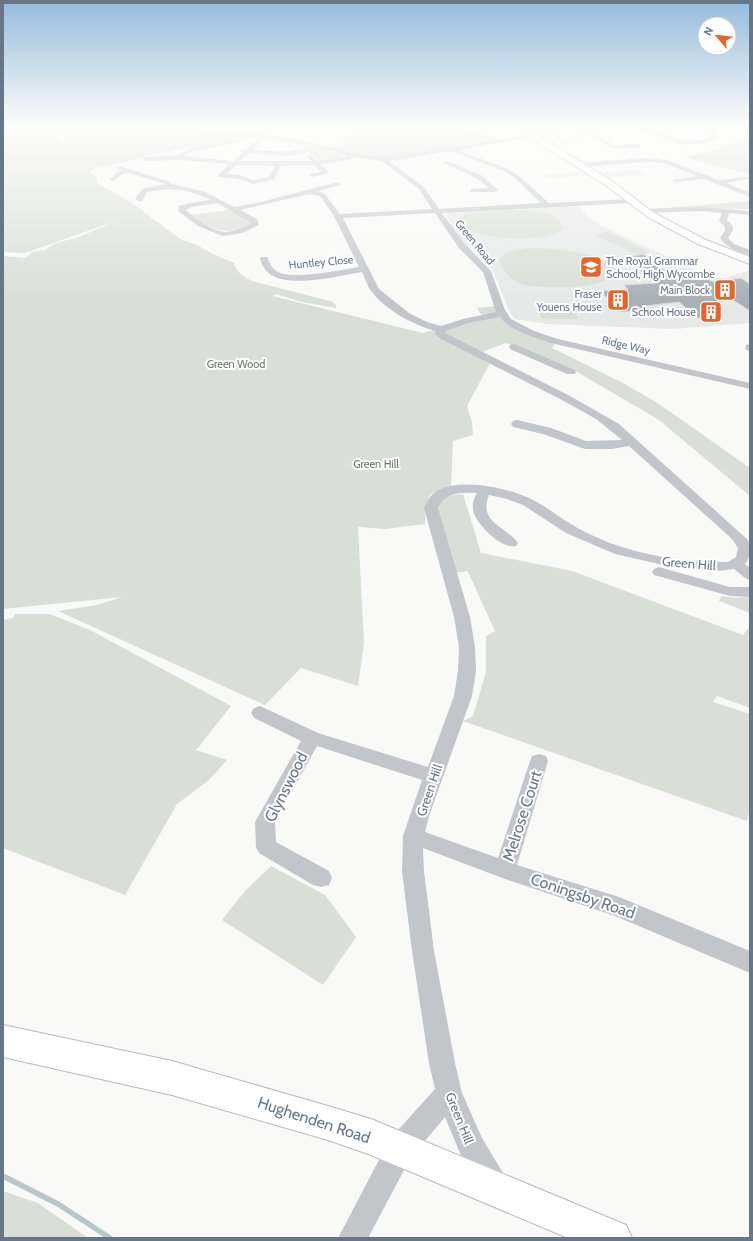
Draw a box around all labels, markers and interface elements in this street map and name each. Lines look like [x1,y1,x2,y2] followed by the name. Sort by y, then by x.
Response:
[697,16,737,56] north arrow
[700,25,716,38] text: N
[452,217,498,267] street label: Green Road
[288,252,354,272] street label: Huntley Close
[578,254,604,280] school or university icon: The Royal Grammar School, High Wycombe
[606,254,715,281] place label: The Royal Grammar School, High Wycombe
[712,277,738,303] building icon: Main Block
[660,283,710,297] place label: Main Block
[535,287,603,314] place label: Fraser Youens House
[605,287,631,313] building icon: Fraser Youens House
[698,299,724,325] building icon: School House
[632,305,696,319] place label: School House
[600,333,652,357] street label: Ridge Way
[207,357,265,371] park label: Green Wood
[353,457,399,471] park label: Green Hill
[661,553,717,573] street label: Green Hill
[260,749,312,825] street label: Glynswood
[413,762,445,818] street label: Green Hill
[498,768,546,864] street label: Melrose Court
[528,869,638,923] street label: Coningsby Road
[442,1090,478,1146] street label: Green Hill
[255,1093,373,1147] street label: Hughenden Road

